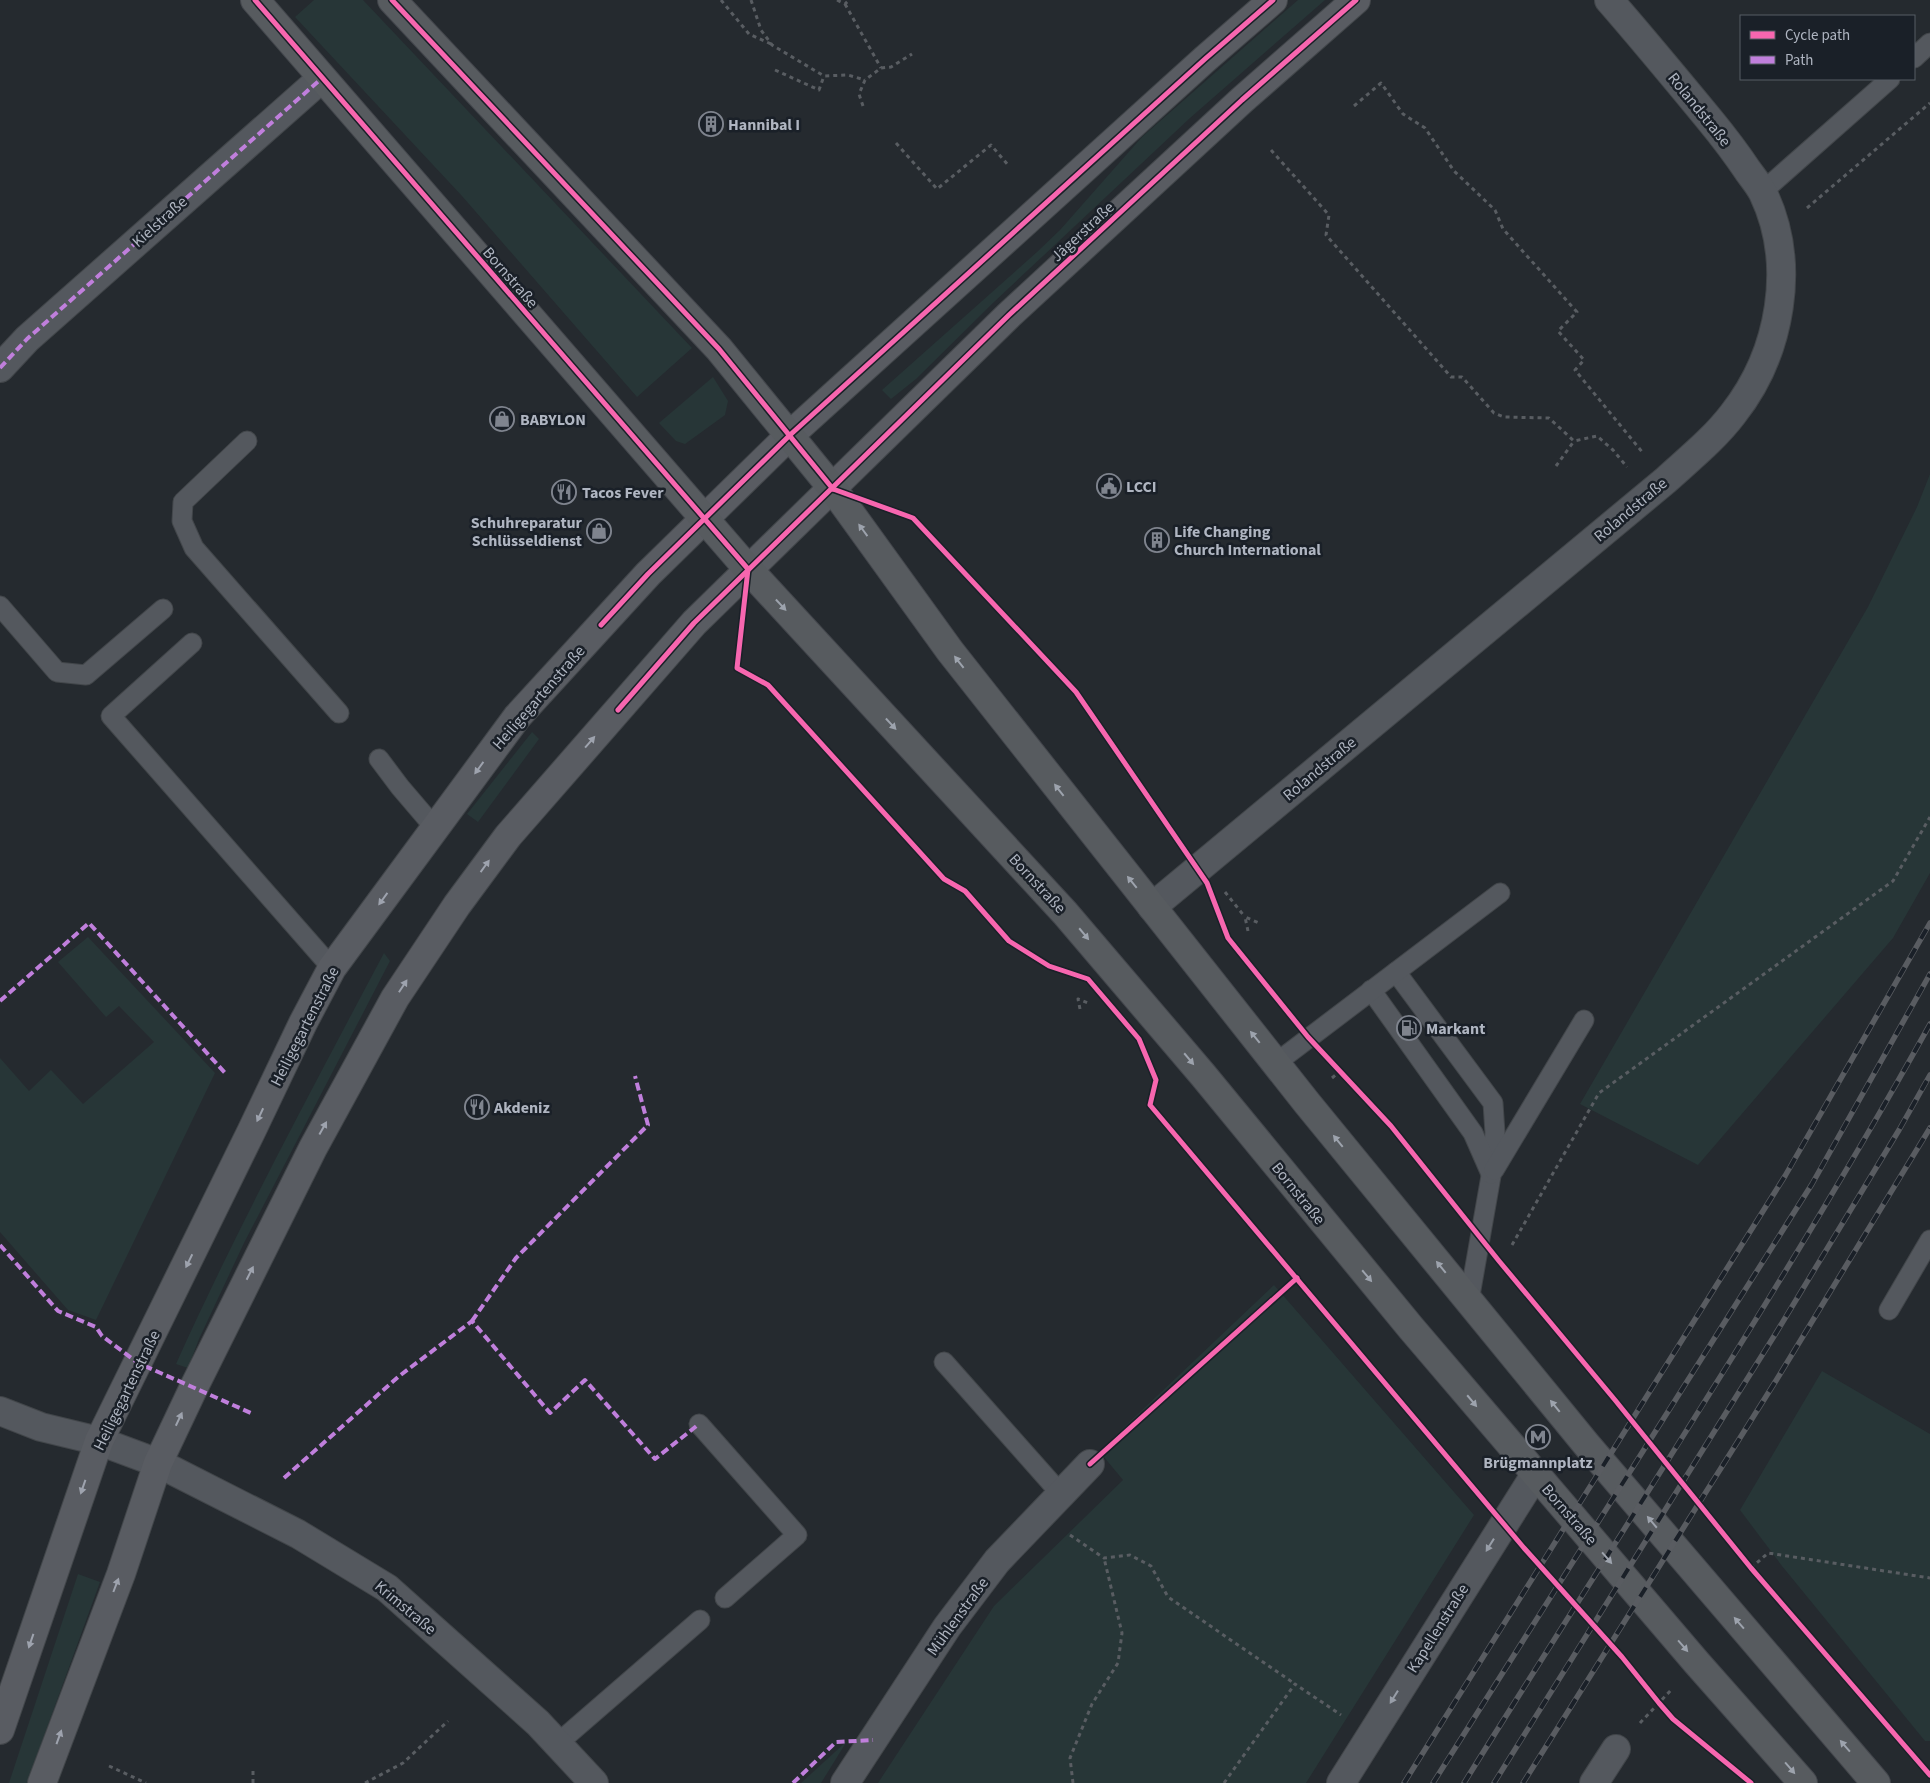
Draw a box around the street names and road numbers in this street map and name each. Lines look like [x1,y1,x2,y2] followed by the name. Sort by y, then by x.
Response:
[1662,68,1736,151] street label: Rolandstraße
[127,191,192,252] street label: Kielstraße
[1046,197,1119,267] street label: Jägerstraße
[477,242,543,313] street label: Bornstraße
[1589,473,1672,547] street label: Rolandstraße
[487,641,590,754] street label: Heiligegartenstraße
[1278,732,1361,806] street label: Rolandstraße
[1004,849,1071,918] street label: Bornstraße
[265,963,345,1090] street label: Heiligegartenstraße
[1266,1158,1330,1230] street label: Bornstraße
[88,1326,166,1454] street label: Heiligegartenstraße
[1536,1479,1602,1550] street label: Bornstraße
[922,1573,994,1660] street label: Mühlenstraße
[370,1575,441,1640] street label: Krimstraße
[1402,1580,1474,1677] street label: Kapellenstraße

